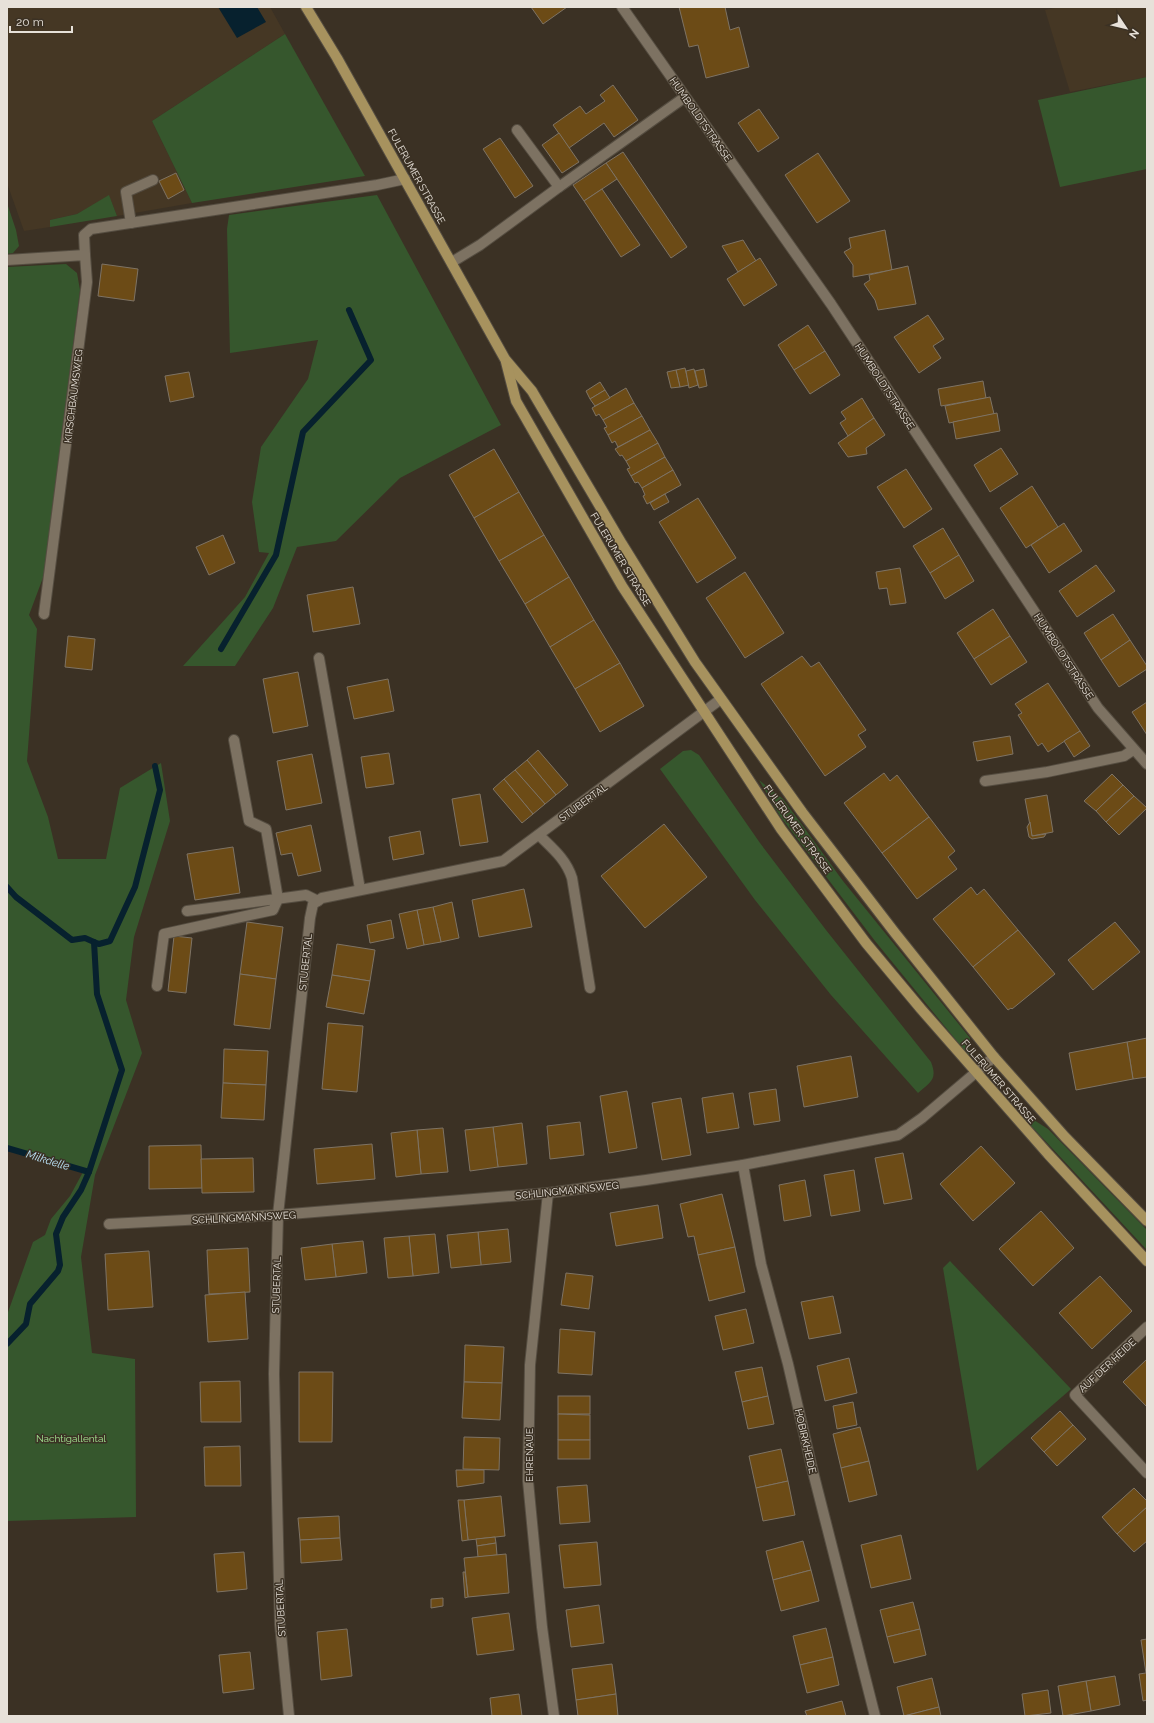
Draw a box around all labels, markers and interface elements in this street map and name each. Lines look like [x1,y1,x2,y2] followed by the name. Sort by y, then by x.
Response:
[10,8,72,34] scale bar
[1106,8,1146,48] north arrow
[16,15,44,29] text: 20 m
[1126,26,1142,41] text: N
[667,75,734,164] street label: HUMBOLDTSTRASSE
[386,127,447,226] street label: FULERUMER STRASSE
[853,341,917,431] street label: HUMBOLDTSTRASSE
[62,348,85,444] street label: KIRSCHBAUMSWEG
[588,511,653,608] street label: FULERUMER STRASSE
[1032,611,1096,701] street label: HUMBOLDTSTRASSE
[557,781,610,824] street label: STUBERTAL
[762,783,833,876] street label: FULERUMER STRASSE
[297,933,314,991] street label: STUBERTAL
[959,1037,1038,1125] street label: FULERUMER STRASSE
[25,1148,71,1173] water label: Milkdelle
[515,1180,619,1201] street label: SCHLINGMANNSWEG
[192,1209,296,1226] street label: SCHLINGMANNSWEG
[270,1256,283,1314] street label: STUBERTAL
[1077,1336,1138,1395] street label: AUF DER HEIDE
[793,1408,818,1475] street label: HOBIRKHEIDE
[524,1428,535,1482] street label: EHRENAUE
[36,1433,106,1444] park label: Nachtigallental
[274,1579,287,1637] street label: STUBERTAL

